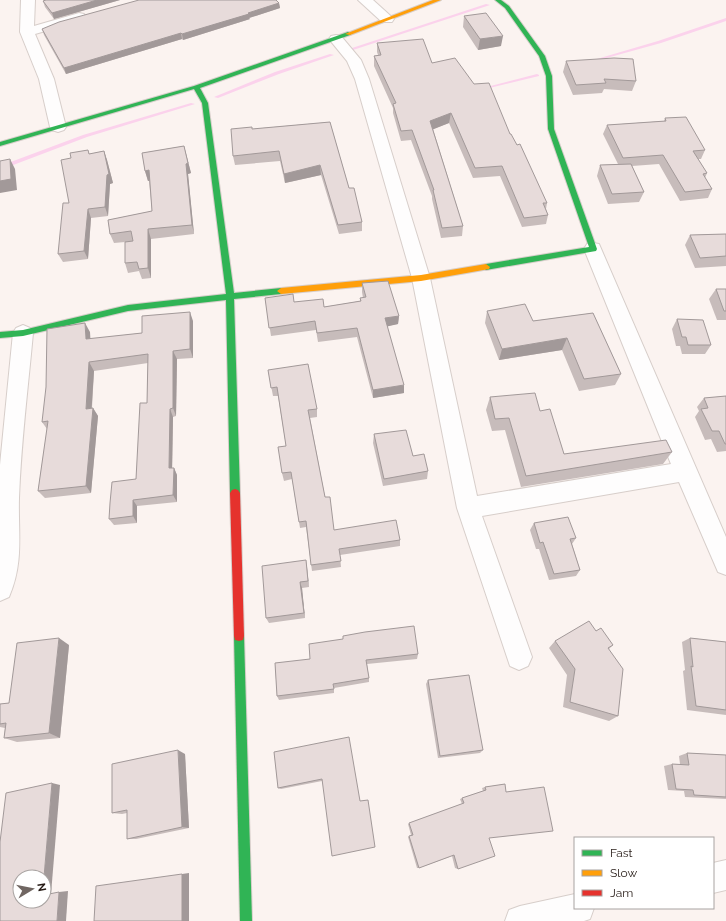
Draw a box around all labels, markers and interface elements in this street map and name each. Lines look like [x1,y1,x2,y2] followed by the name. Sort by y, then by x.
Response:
[574,837,714,909] legend
[610,846,633,860] text: Fast
[610,866,637,880] text: Slow
[12,869,52,909] north arrow
[34,882,48,893] text: N
[610,886,633,900] text: Jam

